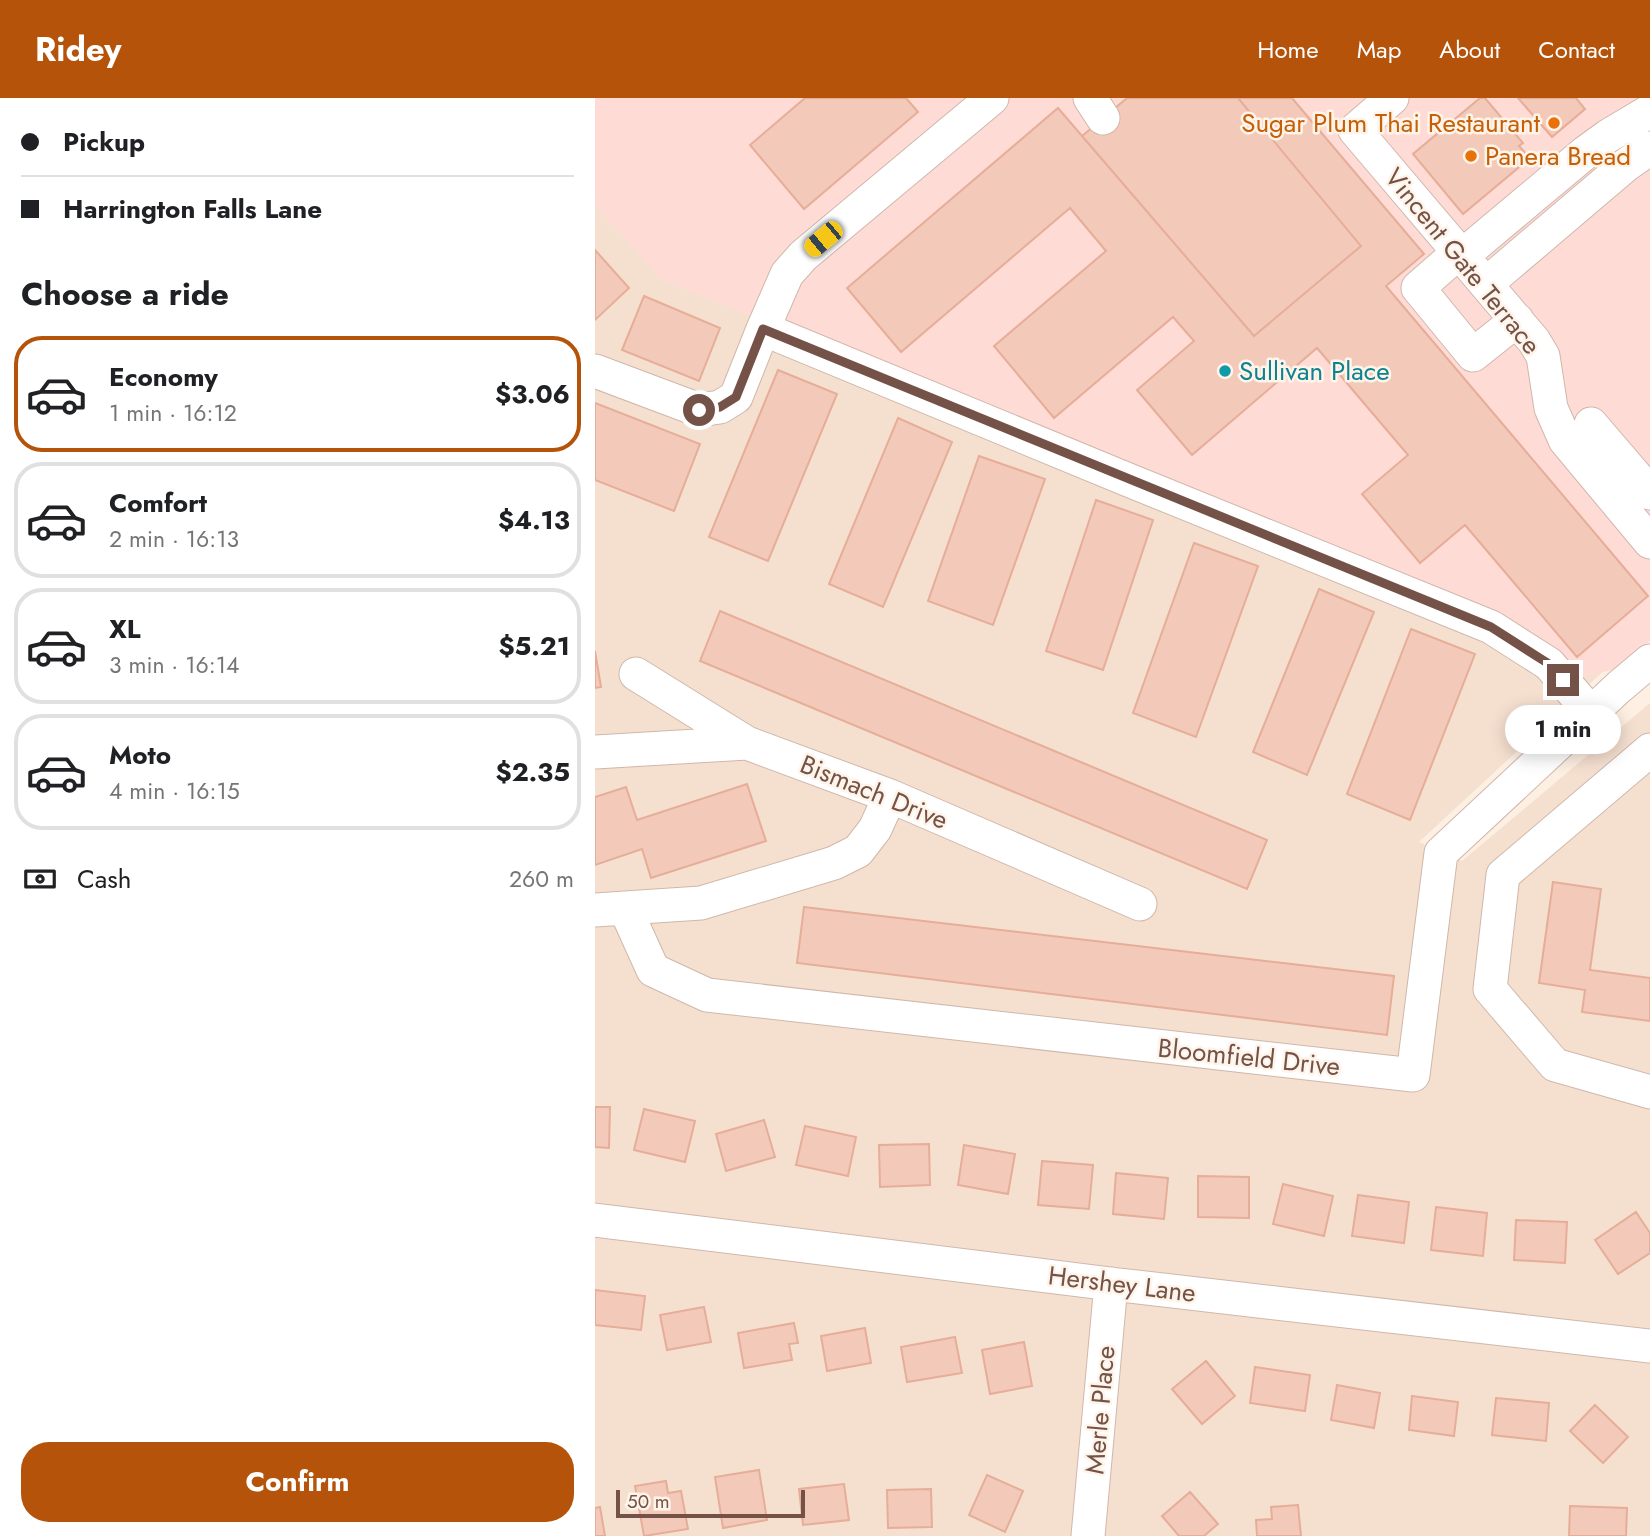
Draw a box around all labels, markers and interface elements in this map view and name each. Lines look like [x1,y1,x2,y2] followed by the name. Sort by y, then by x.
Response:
[35,26,121,73] text: Ridey
[1257,32,1319,67] text: Home
[1357,32,1401,67] text: Map
[1439,32,1500,67] text: About
[1538,32,1615,67] text: Contact
[1241,104,1541,142] place label: Sugar Plum Thai Restaurant
[1546,115,1562,131] marker: Sugar Plum Thai Restaurant
[63,123,145,161] text: Pickup
[1485,137,1631,175] place label: Panera Bread
[1463,148,1479,164] marker: Panera Bread
[1376,160,1550,362] street label: Vincent Gate Terrace
[63,190,322,228] text: Harrington Falls Lane
[801,217,846,261] car
[21,271,229,317] text: Choose a ride
[1239,352,1390,390] place label: Sullivan Place
[109,358,218,396] text: Economy
[25,363,88,426] icon: car
[1217,363,1233,379] marker: Sullivan Place
[495,375,570,413] text: $3.06
[683,394,715,426] route start
[109,396,237,430] text: 1 min · 16:12
[109,484,207,522] text: Comfort
[25,489,88,552] icon: car
[498,501,570,539] text: $4.13
[109,522,239,556] text: 2 min · 16:13
[109,610,141,648] text: XL
[25,615,88,678] icon: car
[498,627,570,665] text: $5.21
[109,648,239,682] text: 3 min · 16:14
[1547,664,1579,696] route end
[1505,704,1621,754] callout: 1 min
[1534,712,1592,746] text: 1 min
[109,736,171,774] text: Moto
[25,741,88,804] icon: car
[794,745,954,839] street label: Bismach Drive
[495,753,570,791] text: $2.35
[109,774,240,808] text: 4 min · 16:15
[21,860,59,898] icon: cash
[77,860,131,898] text: Cash
[509,862,574,896] text: 260 m
[1156,1029,1342,1085] street label: Bloomfield Drive
[1046,1256,1198,1312] street label: Hershey Lane
[1075,1344,1125,1476] street label: Merle Place
[21,1442,574,1522] button: Confirm
[616,1487,805,1519] scale bar
[627,1488,670,1515] text: 50 m

